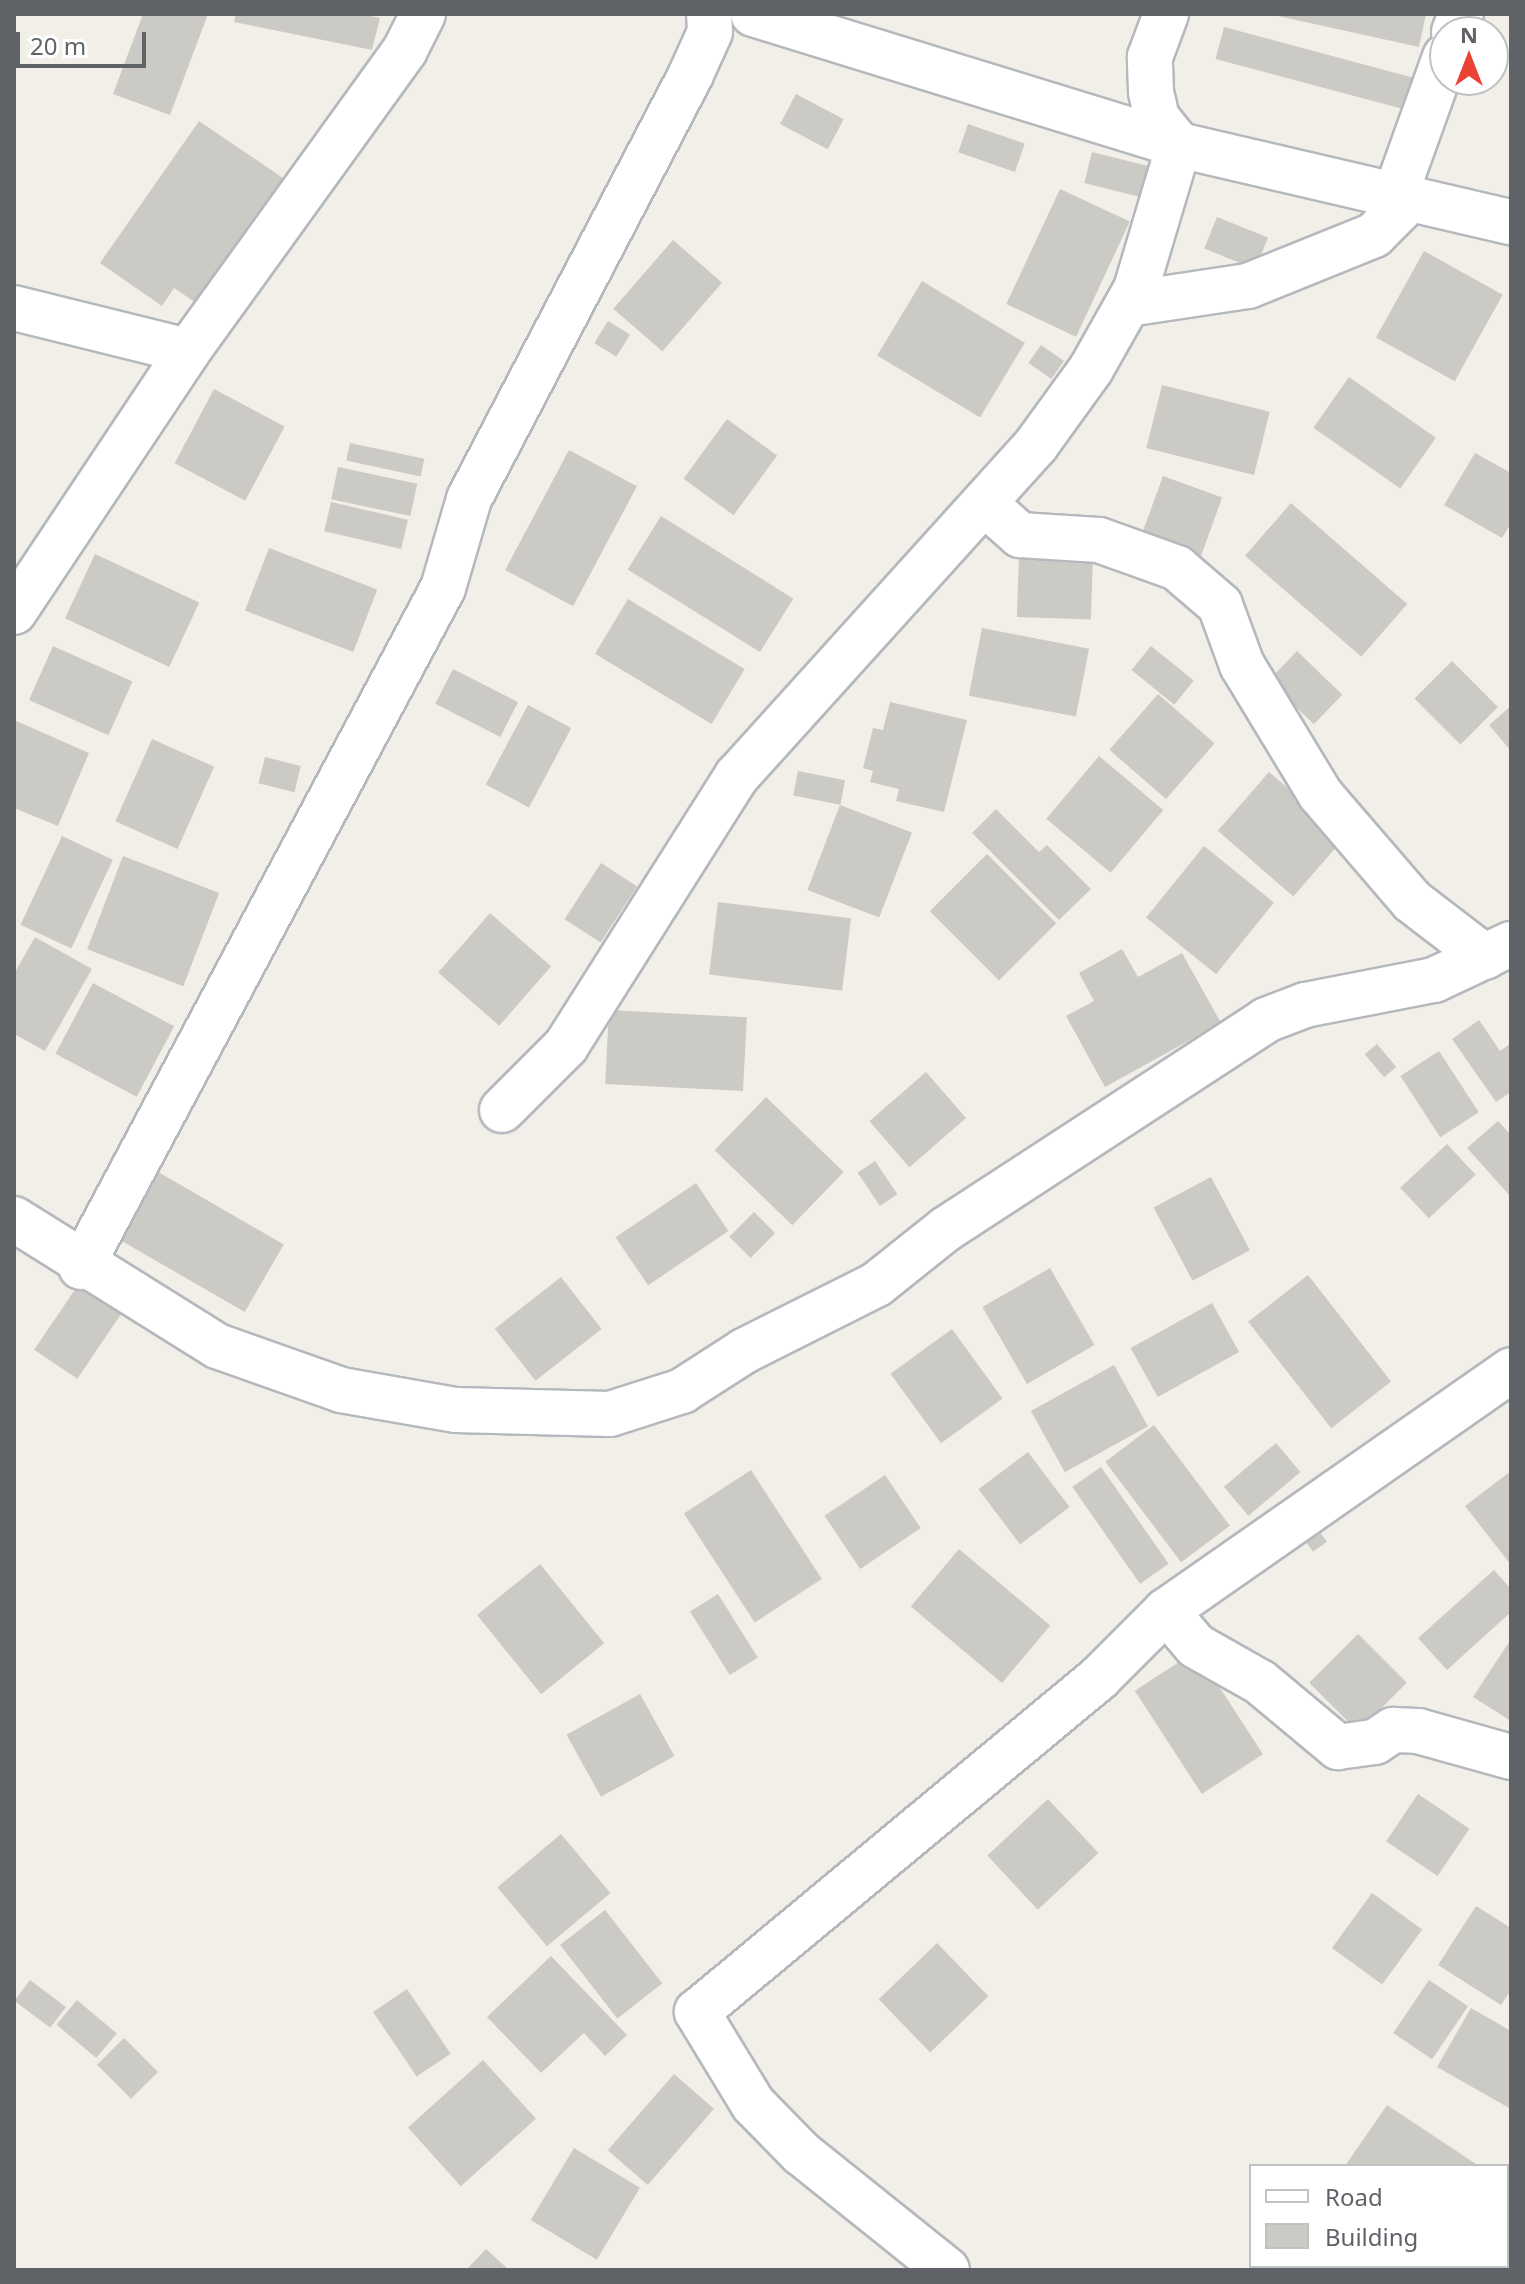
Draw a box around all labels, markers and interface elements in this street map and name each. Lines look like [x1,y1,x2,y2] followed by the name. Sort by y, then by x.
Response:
[20,16,150,66] scale bar
[1429,16,1509,96] north arrow
[1460,19,1478,49] text: N
[30,29,86,62] text: 20 m
[1249,2164,1509,2268] legend
[1325,2180,1383,2213] text: Road
[1325,2220,1418,2253] text: Building

